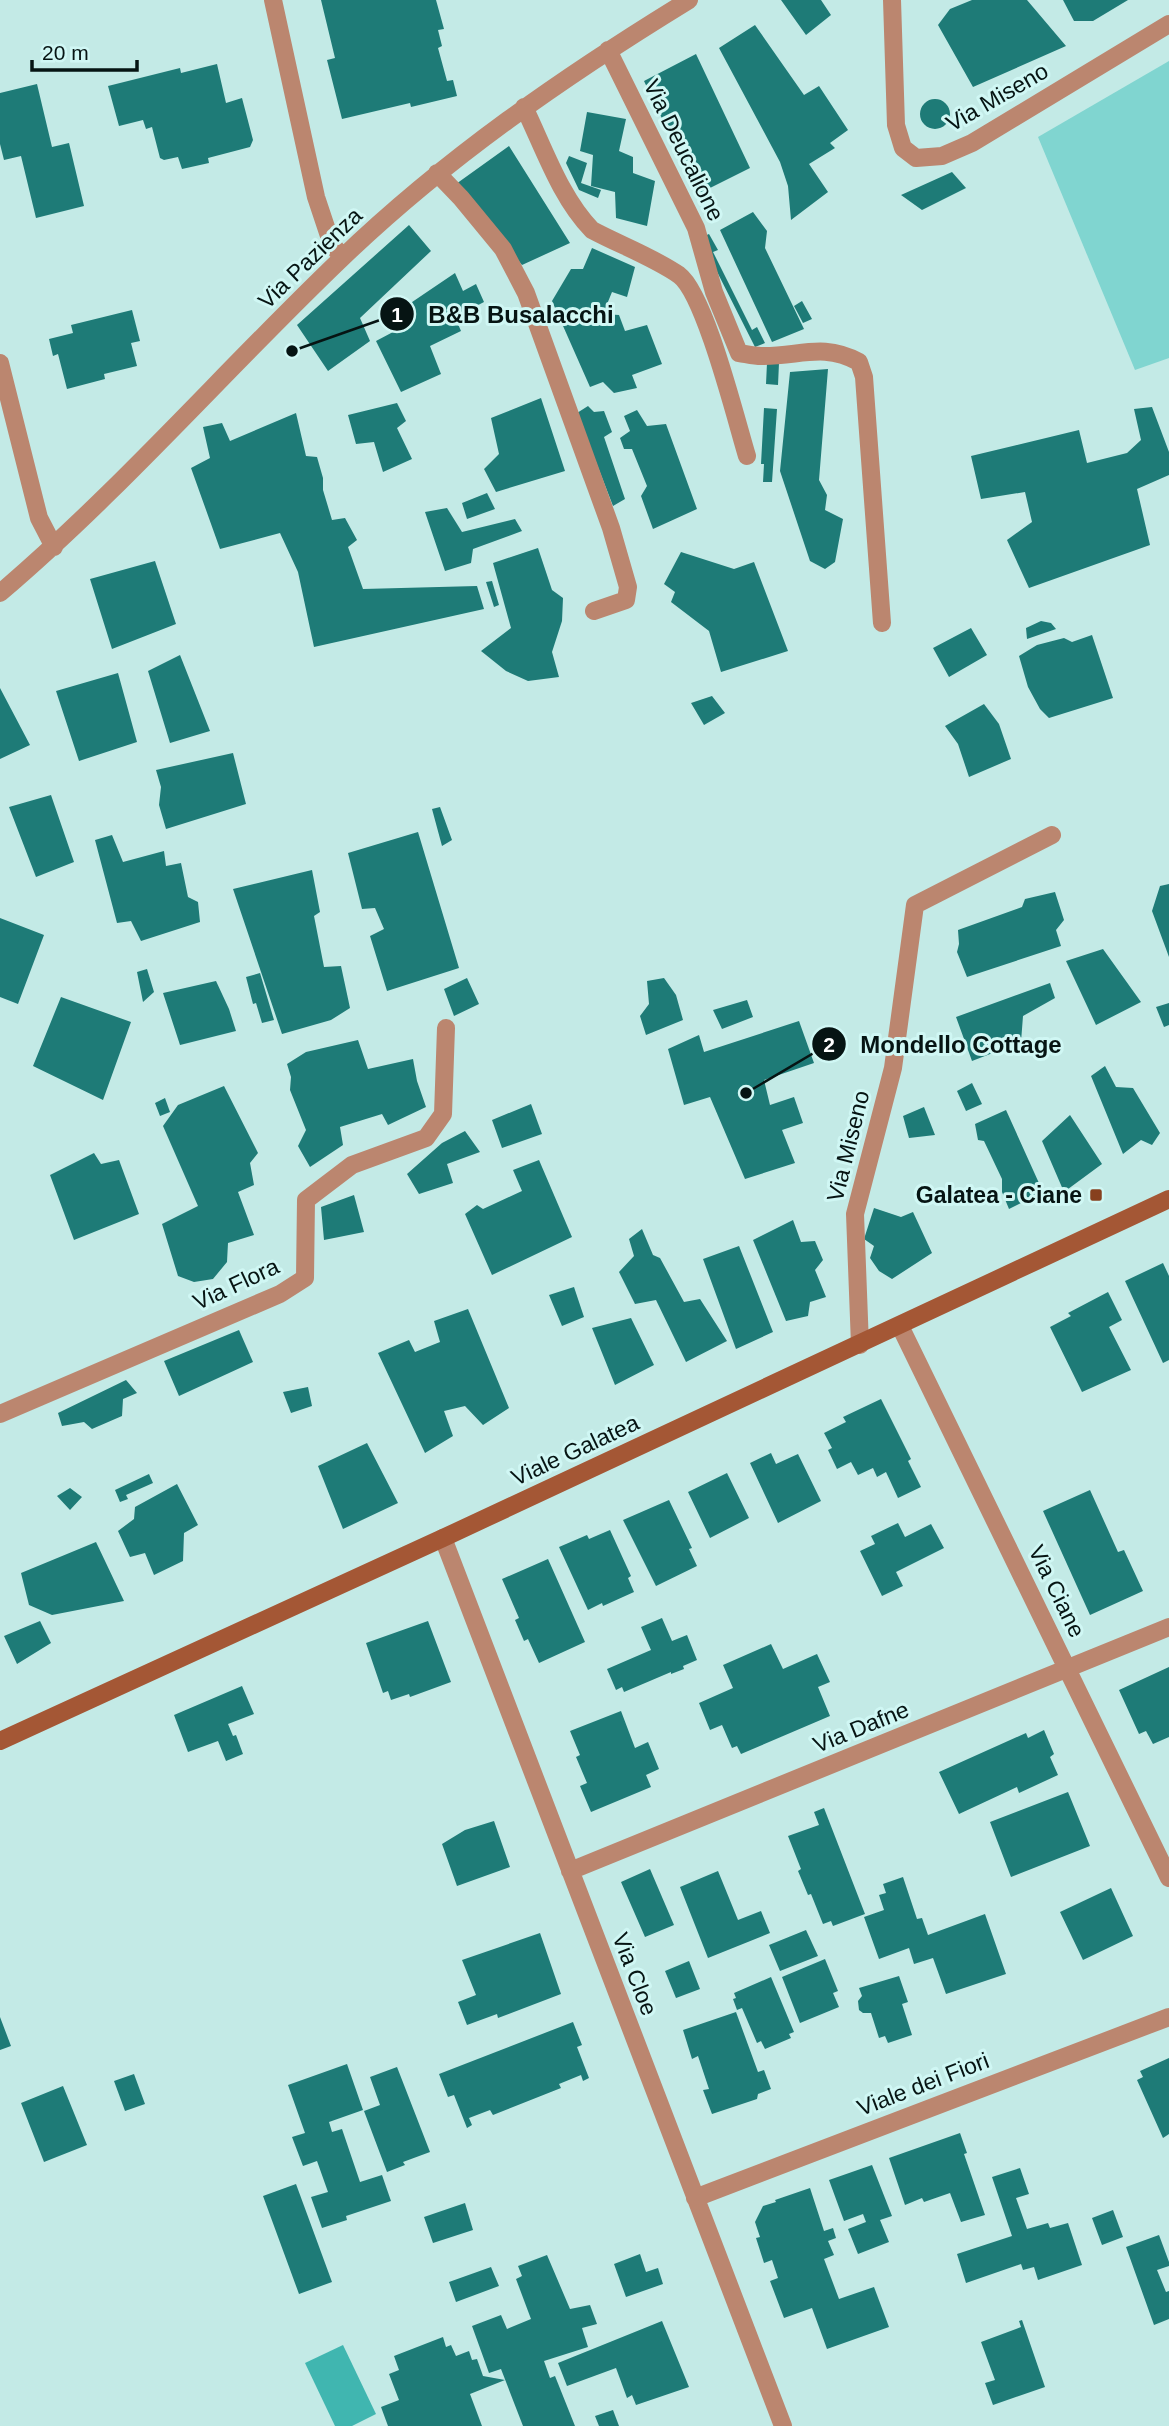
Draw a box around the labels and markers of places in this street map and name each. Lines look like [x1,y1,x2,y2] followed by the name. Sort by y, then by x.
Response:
[380,292,628,337] callout: B&B Busalacchi
[812,1022,1076,1067] callout: Mondello Cottage
[916,1182,1082,1208] place label: Galatea - Ciane
[1088,1187,1104,1203] marker: Galatea - Ciane

